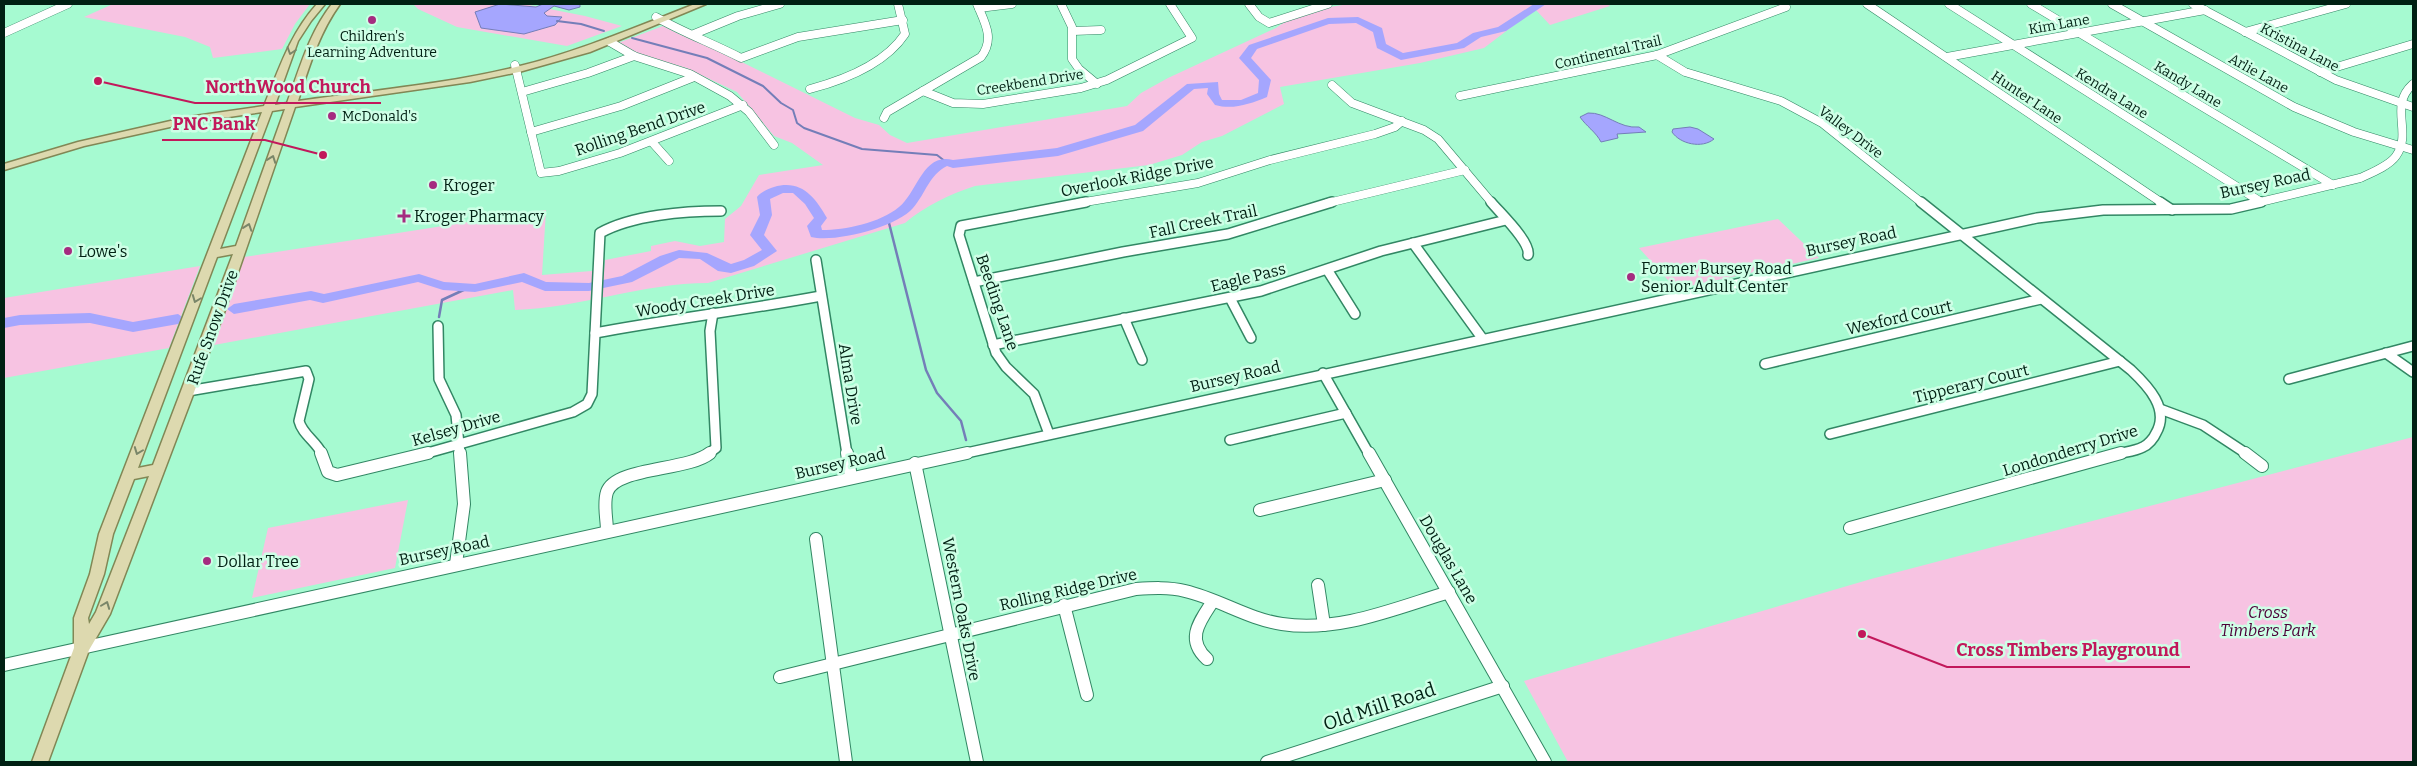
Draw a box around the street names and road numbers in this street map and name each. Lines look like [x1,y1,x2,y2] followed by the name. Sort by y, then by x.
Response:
[2027,11,2091,38] street label: Kim Lane
[2257,20,2342,75] street label: Kristina Lane
[1553,32,1663,73] street label: Continental Trail
[2226,50,2292,97] street label: Arlie Lane
[2151,58,2225,111] street label: Kandy Lane
[2072,64,2151,122] street label: Kendra Lane
[976,66,1085,99] street label: Creekbend Drive
[1988,67,2065,127] street label: Hunter Lane
[572,97,708,160] street label: Rolling Bend Drive
[1815,103,1886,162] street label: Valley Drive
[1059,152,1215,201] street label: Overlook Ridge Drive
[2218,165,2313,202] street label: Bursey Road
[1147,201,1259,242] street label: Fall Creek Trail
[1804,223,1899,260] street label: Bursey Road
[972,252,1023,353] street label: Beeding Lane
[1209,259,1288,296] street label: Eagle Pass
[183,267,242,387] street label: Rufe Snow Drive
[634,280,776,321] street label: Woody Creek Drive
[1844,296,1954,339] street label: Wexford Court
[835,342,866,426] street label: Alma Drive
[1188,357,1283,396] street label: Bursey Road
[1912,360,2031,407] street label: Tipperary Court
[410,407,503,450] street label: Kelsey Drive
[2000,421,2140,480] street label: Londonderry Drive
[793,444,888,483] street label: Bursey Road
[1415,511,1482,607] street label: Douglas Lane
[397,532,492,569] street label: Bursey Road
[938,536,985,682] street label: Western Oaks Drive
[998,564,1139,615] street label: Rolling Ridge Drive
[1320,678,1438,735] street label: Old Mill Road

